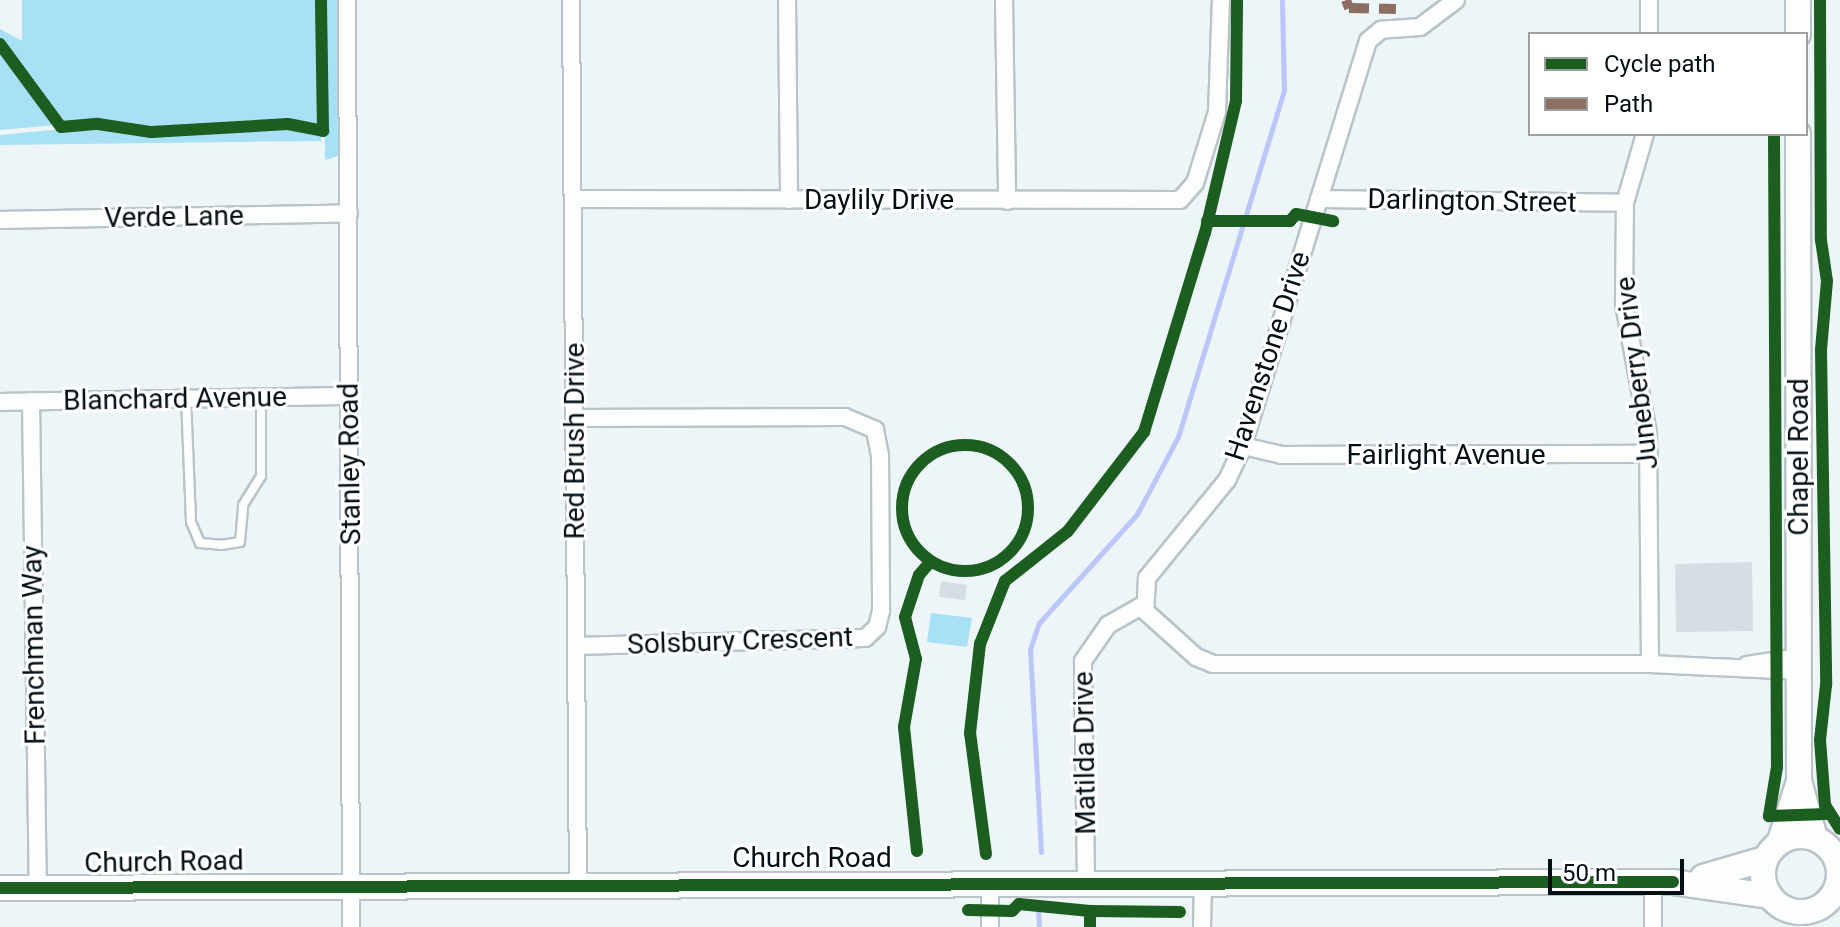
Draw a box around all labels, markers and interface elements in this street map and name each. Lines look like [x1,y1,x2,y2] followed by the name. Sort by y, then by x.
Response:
[1528,32,1808,136] legend
[1604,50,1716,78] text: Cycle path
[1604,90,1653,118] text: Path
[1367,182,1577,220] street label: Darlington Street
[804,183,954,217] street label: Daylily Drive
[104,199,244,235] street label: Verde Lane
[1218,247,1318,465] street label: Havenstone Drive
[1608,275,1666,471] street label: Juneberry Drive
[558,343,592,539] street label: Red Brush Drive
[1782,378,1816,536] street label: Chapel Road
[63,380,287,418] street label: Blanchard Avenue
[332,383,368,545] street label: Stanley Road
[1347,438,1545,472] street label: Fairlight Avenue
[15,545,53,745] street label: Frenchman Way
[627,620,853,662] street label: Solsbury Crescent
[1067,671,1103,835] street label: Matilda Drive
[732,841,892,875] street label: Church Road
[1552,843,1688,893] scale bar
[84,844,244,880] street label: Church Road
[1562,859,1616,887] text: 50 m

